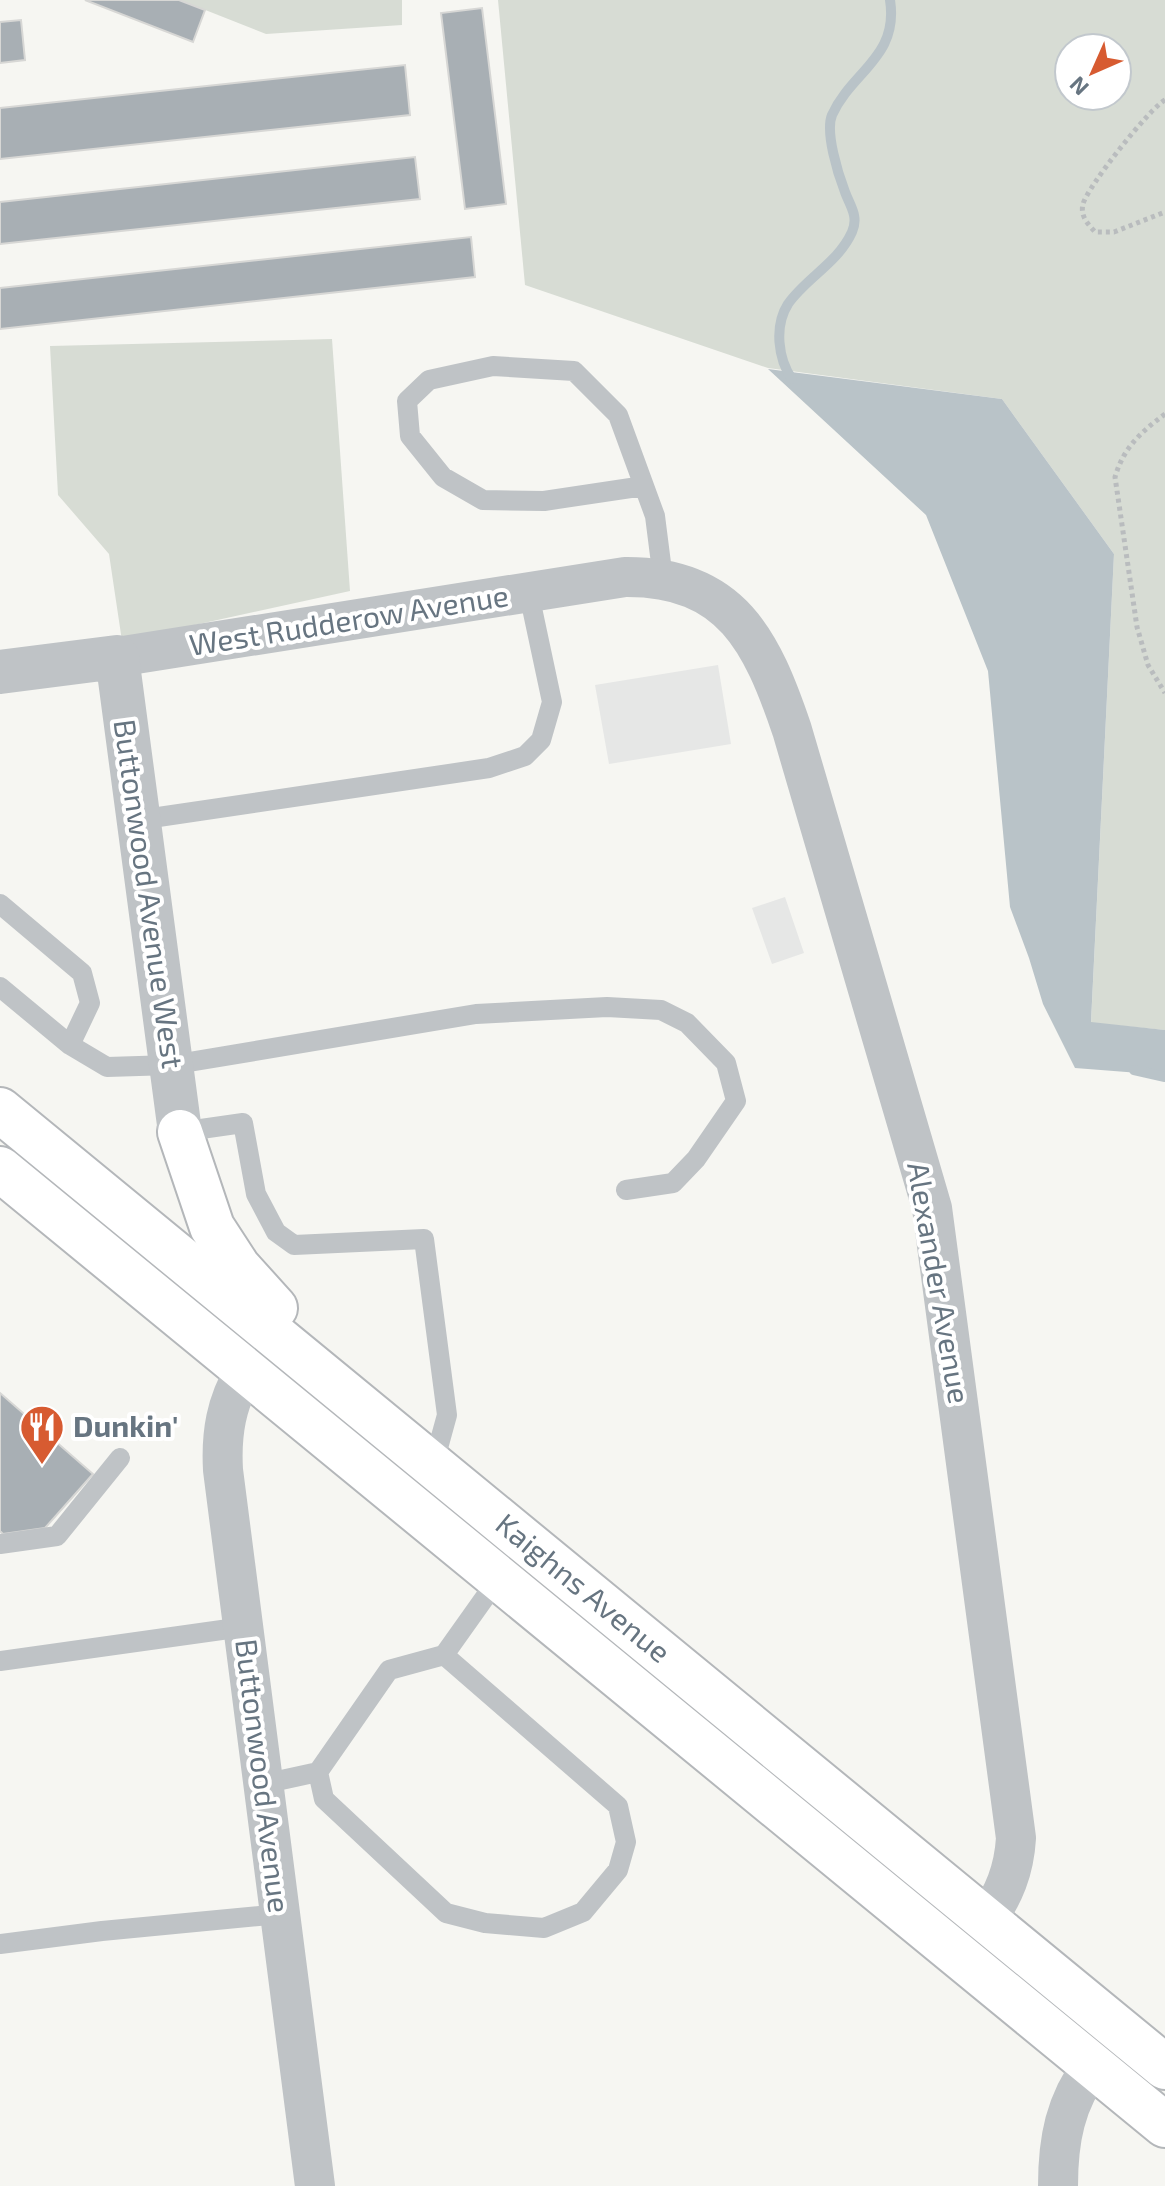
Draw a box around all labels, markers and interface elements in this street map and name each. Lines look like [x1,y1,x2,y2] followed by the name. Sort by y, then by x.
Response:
[1053,32,1133,112] north arrow
[1063,72,1093,102] text: N
[186,576,511,662] street label: West Rudderow Avenue
[108,717,192,1071] street label: Buttonwood Avenue West
[901,1159,979,1406] street label: Alexander Avenue
[18,1403,66,1466] restaurant icon: Dunkin'
[73,1407,178,1443] place label: Dunkin'
[489,1505,678,1669] street label: Kaighns Avenue
[229,1637,299,1915] street label: Buttonwood Avenue

